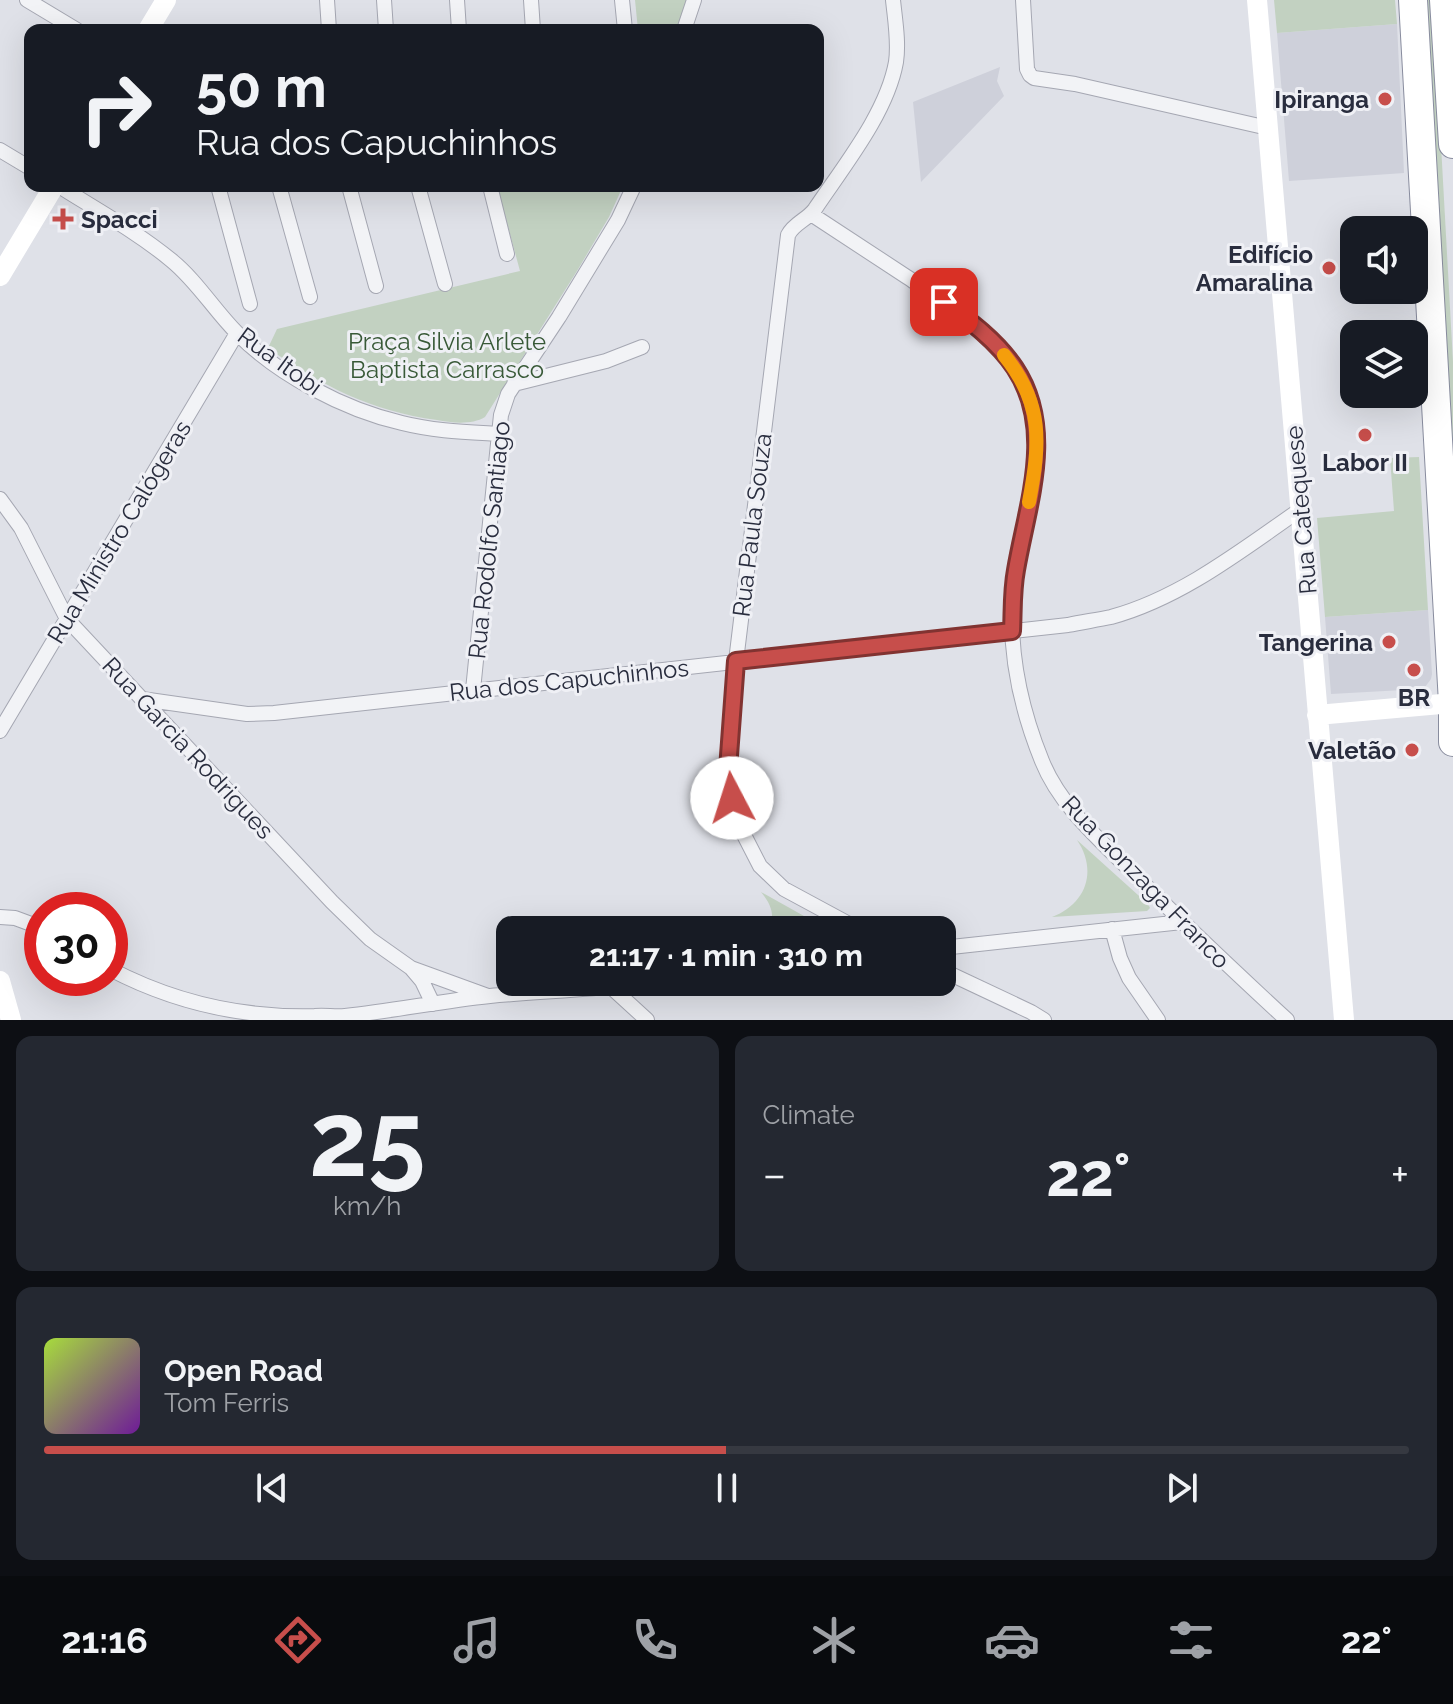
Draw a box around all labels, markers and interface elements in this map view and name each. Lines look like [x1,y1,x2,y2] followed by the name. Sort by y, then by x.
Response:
[196,54,327,120] text: 50 m
[64,56,168,160] icon: right
[1274,85,1369,114] place label: Ipiranga
[1376,90,1394,108] marker: Ipiranga
[196,121,557,163] text: Rua dos Capuchinhos
[81,205,158,234] place label: Spacci
[52,208,74,230] marker: Spacci
[1340,216,1428,408] map controls
[1340,216,1428,304] button: sound
[1196,240,1313,297] place label: Edifício Amaralina
[1320,259,1338,277] marker: Edifício Amaralina
[910,268,978,336] pin
[922,280,966,324] icon: arrive
[1340,320,1428,408] button: layers
[232,321,328,401] street label: Rua Itobi
[348,327,546,384] park label: Praça Silvia Arlete Baptista Carrasco
[41,415,197,649] street label: Rua Ministro Calógeras
[462,420,516,660] street label: Rua Rodolfo Santiago
[1279,424,1323,596] street label: Rua Catequese
[1356,426,1374,444] marker: Labor II
[726,432,778,618] street label: Rua Paula Souza
[1322,448,1408,477] place label: Labor II
[1259,628,1373,657] place label: Tangerina
[1380,633,1398,651] marker: Tangerina
[96,651,280,845] street label: Rua Garcia Rodrigues
[448,653,690,707] street label: Rua dos Capuchinhos
[1405,661,1423,679] marker: BR
[1398,683,1430,712] place label: BR
[1308,736,1396,765] place label: Valetão
[1403,741,1421,759] marker: Valetão
[690,756,774,840] position arrow
[1056,789,1236,975] street label: Rua Gonzaga Franco
[24,892,128,996] speed limit sign: 30
[589,938,863,973] text: 21:17 · 1 min · 310 m
[309,1078,425,1200] text: 25
[763,1100,855,1130] text: Climate
[1046,1140,1131,1210] text: 22°
[763,1149,786,1200] text: −
[1391,1149,1409,1200] text: +
[333,1191,402,1221] text: km/h
[164,1353,323,1388] text: Open Road
[164,1388,289,1418] text: Tom Ferris
[250,1466,294,1510] icon: previous
[705,1466,749,1510] icon: pause
[1160,1466,1204,1510] icon: next
[270,1612,326,1668] icon: directions
[449,1612,505,1668] icon: music
[627,1612,683,1668] icon: phone
[806,1612,862,1668] icon: climate
[984,1612,1040,1668] icon: car
[1163,1612,1219,1668] icon: filters
[61,1619,148,1661] text: 21:16
[1341,1619,1392,1661] text: 22°

